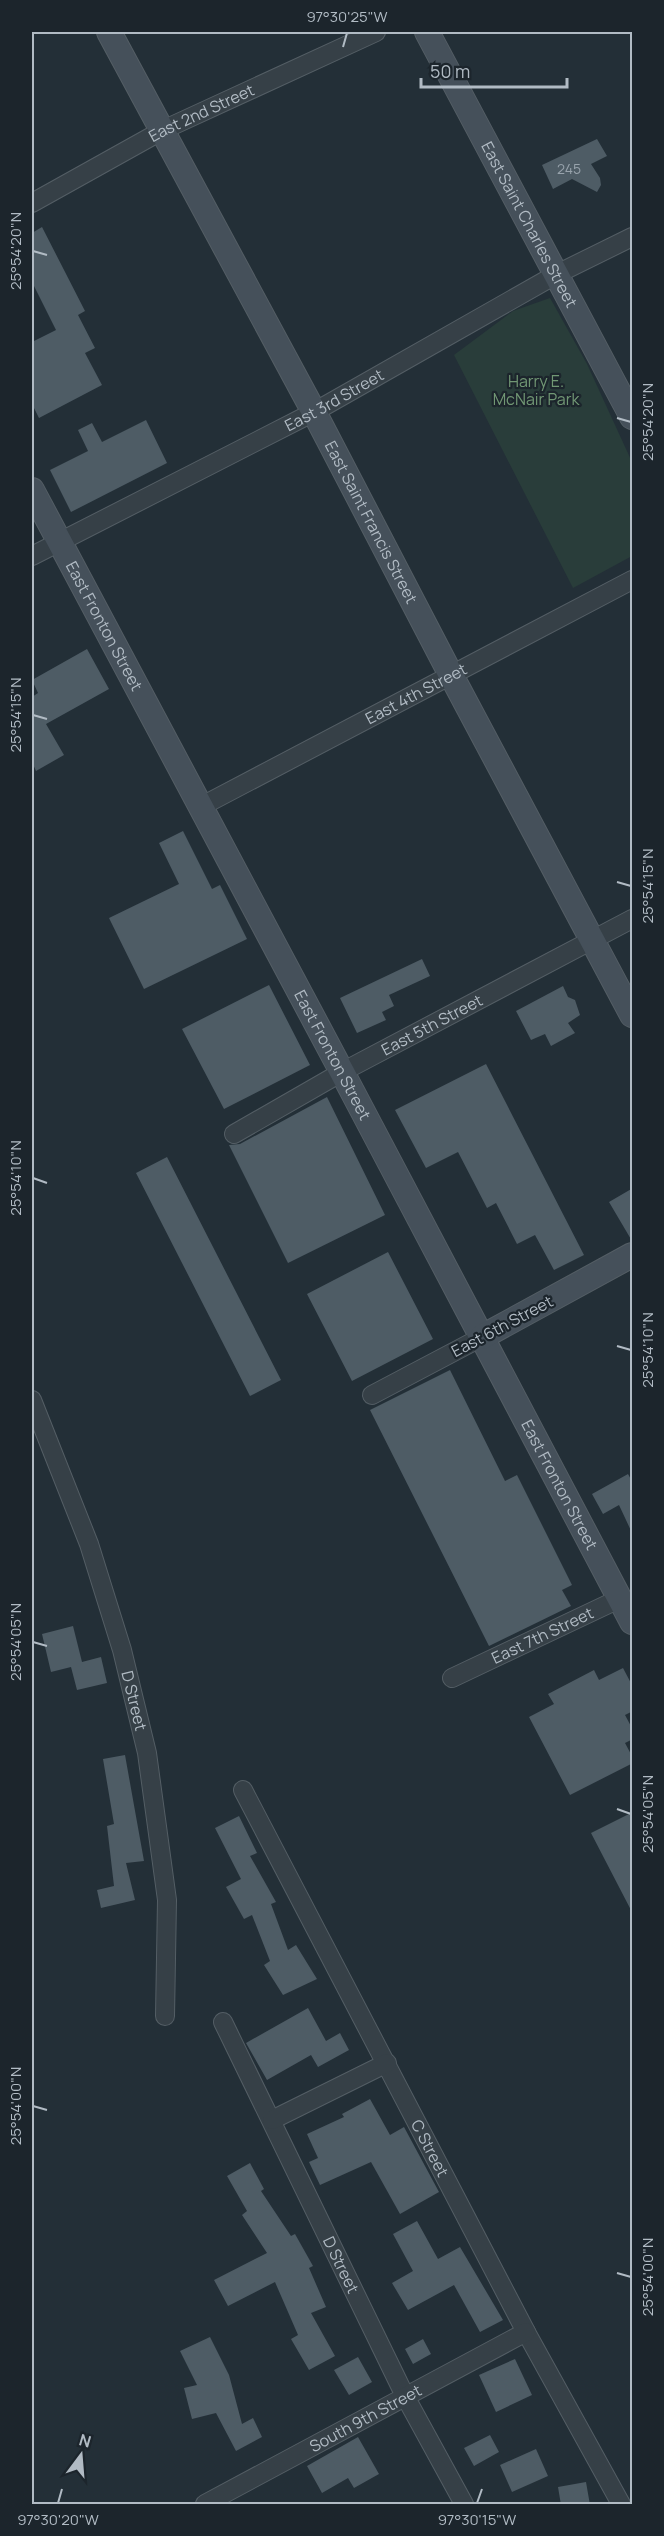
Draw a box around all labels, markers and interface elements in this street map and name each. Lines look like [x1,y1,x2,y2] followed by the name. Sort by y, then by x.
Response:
[306,6,388,27] text: 97°30'25"W
[421,51,566,89] scale bar
[430,59,470,83] text: 50 m
[144,79,258,147] street label: East 2nd Street
[476,138,583,311] street label: East Saint Charles Street
[557,159,581,178] house number: 245
[5,212,26,290] text: 25°54'20"N
[281,364,388,436] street label: East 3rd Street
[493,370,580,410] park label: Harry E. McNair Park
[637,383,658,461] text: 25°54'20"N
[320,437,423,607] street label: East Saint Francis Street
[61,557,148,695] street label: East Fronton Street
[361,658,471,729] street label: East 4th Street
[5,678,26,752] text: 25°54'15"N
[637,849,658,923] text: 25°54'15"N
[289,986,376,1124] street label: East Fronton Street
[377,989,486,1060] street label: East 5th Street
[5,1140,26,1216] text: 25°54'10"N
[447,1290,557,1362] street label: East 6th Street
[637,1312,658,1388] text: 25°54'10"N
[516,1416,603,1554] street label: East Fronton Street
[488,1602,597,1669] street label: East 7th Street
[5,1603,26,1681] text: 25°54'05"N
[116,1668,152,1733] street label: D Street
[637,1775,658,1853] text: 25°54'05"N
[5,2067,26,2145] text: 25°54'00"N
[406,2116,454,2181] street label: C Street
[318,2233,364,2297] street label: D Street
[637,2238,658,2316] text: 25°54'00"N
[306,2379,425,2457] street label: South 9th Street
[51,2425,111,2485] north arrow
[77,2428,94,2453] text: N
[17,2509,99,2530] text: 97°30'20"W
[438,2509,516,2530] text: 97°30'15"W

